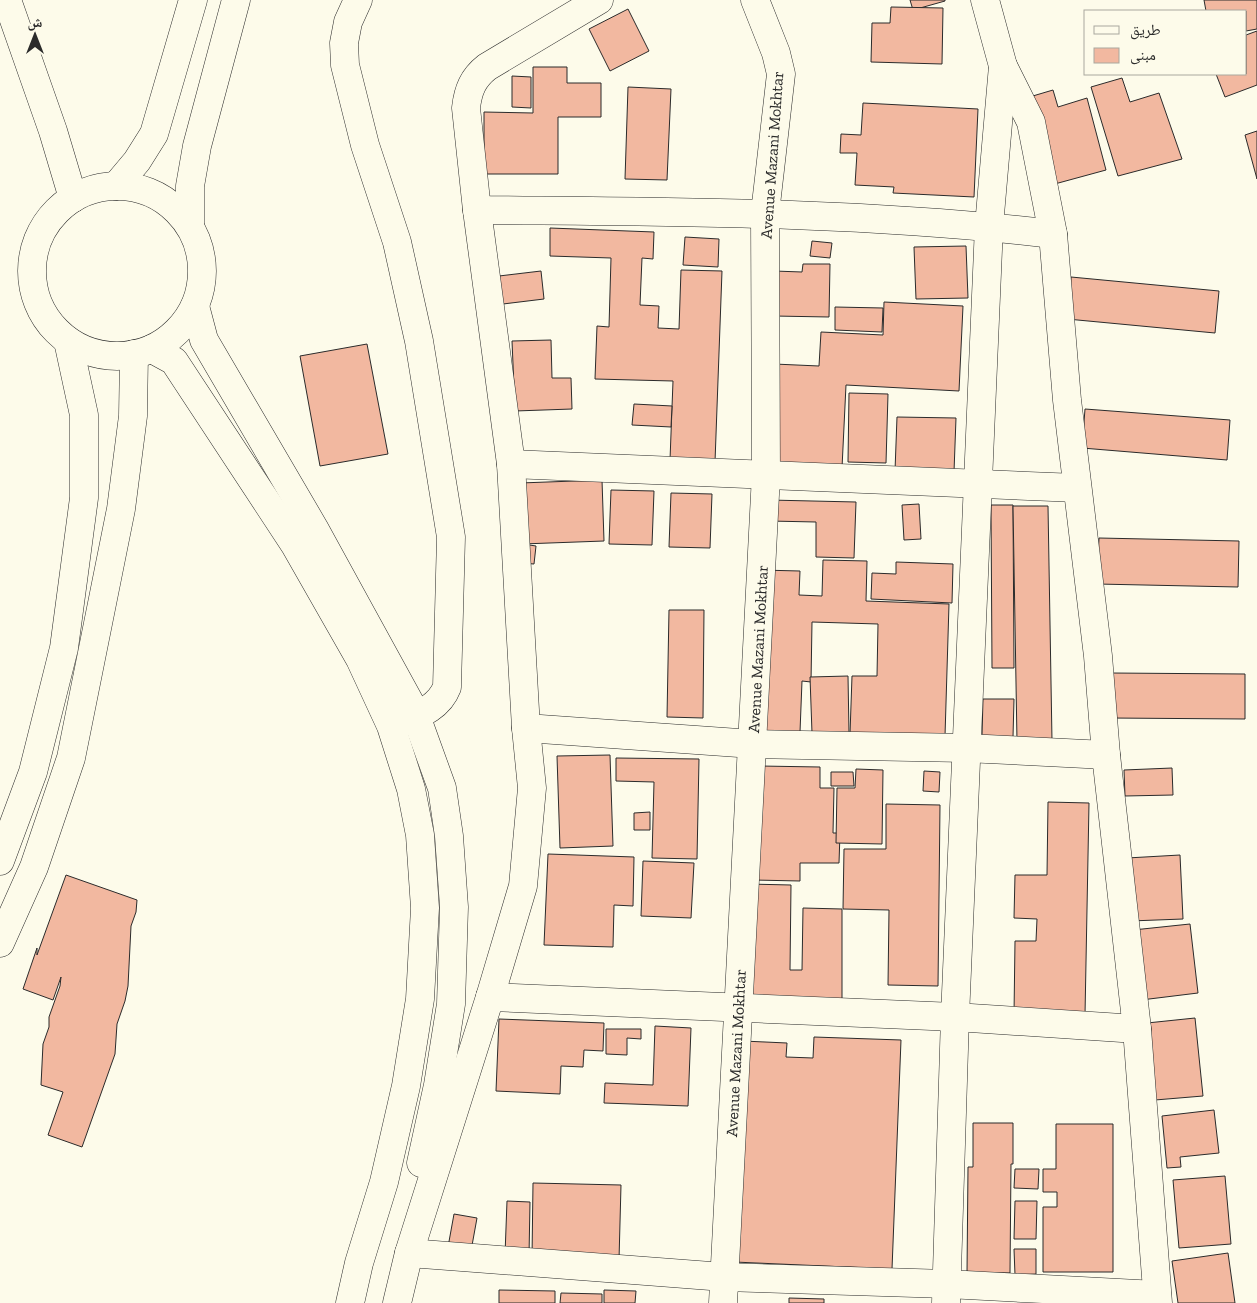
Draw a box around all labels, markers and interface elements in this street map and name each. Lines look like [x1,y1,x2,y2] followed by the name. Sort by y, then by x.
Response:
[10,10,60,60] north arrow
[1084,10,1247,75] legend
[28,14,43,31] text: ش
[1130,21,1161,40] text: طريق
[1130,46,1156,65] text: مبنى
[757,70,787,239] street label: Avenue Mazani Mokhtar
[744,564,772,733] street label: Avenue Mazani Mokhtar
[722,968,750,1137] street label: Avenue Mazani Mokhtar

